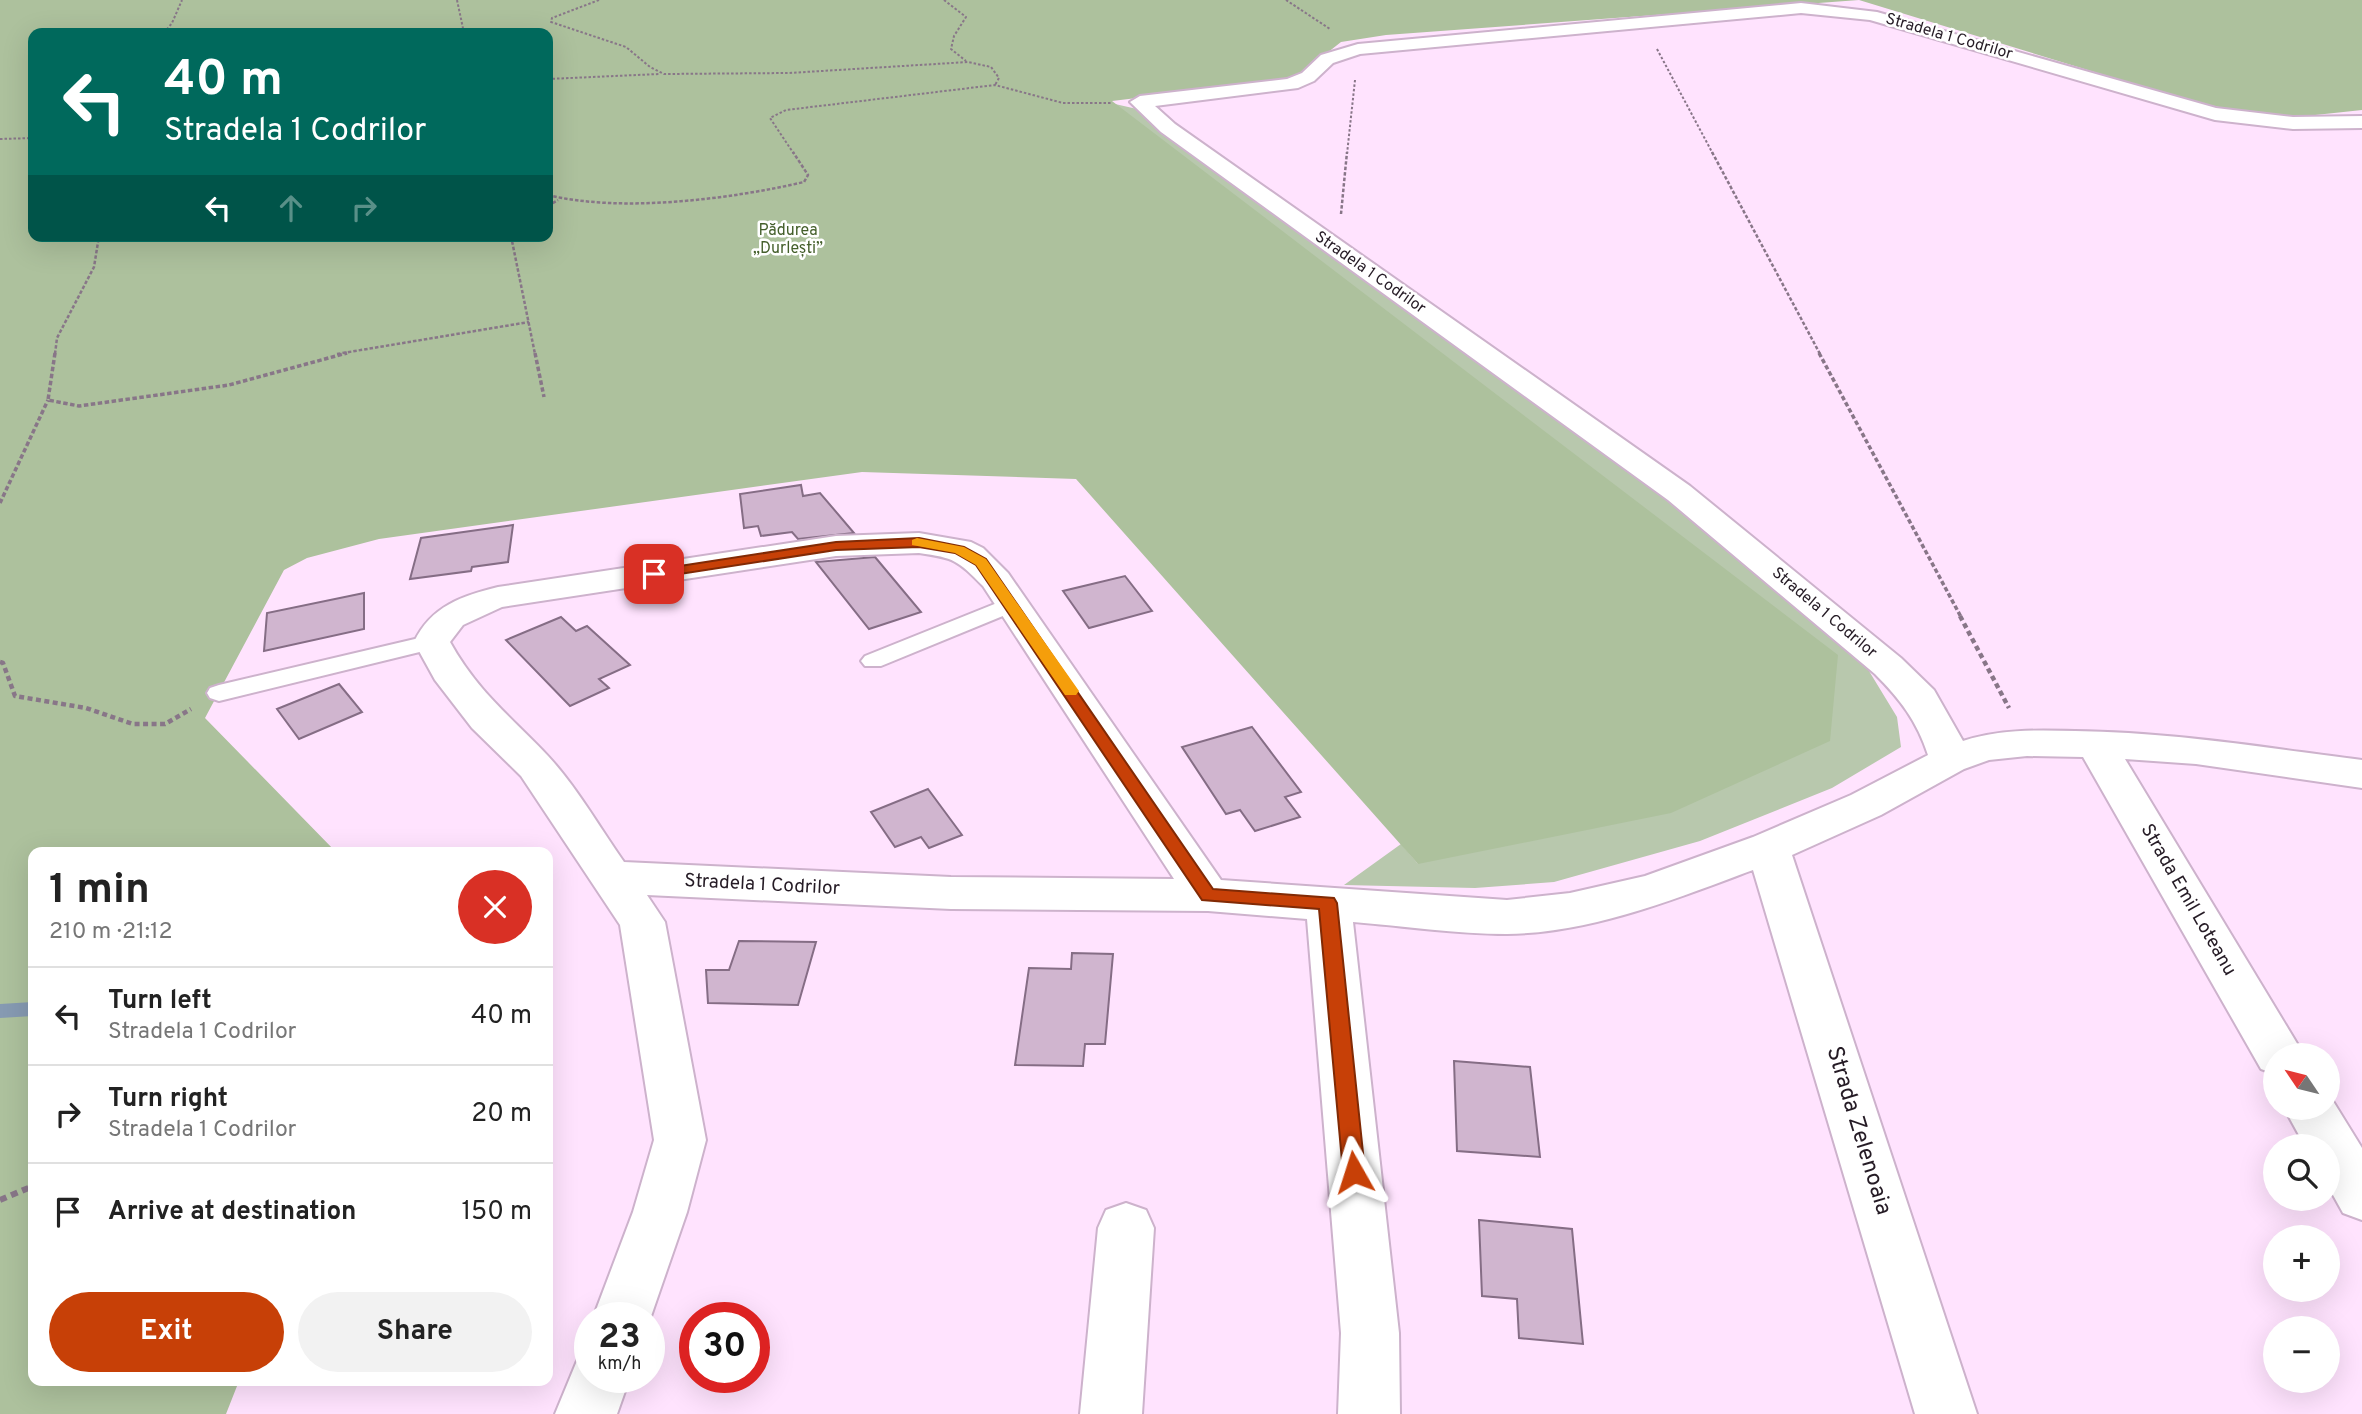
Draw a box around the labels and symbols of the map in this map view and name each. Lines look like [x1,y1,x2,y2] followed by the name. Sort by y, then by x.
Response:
[1883,9,2015,65] street label: Stradela 1 Codrilor
[753,221,823,259] park label: Pădurea „Durlești”
[1311,227,1429,319] street label: Stradela 1 Codrilor
[624,544,684,604] pin
[1767,563,1881,663] street label: Stradela 1 Codrilor
[2135,820,2241,980] street label: Strada Emil Loteanu
[684,869,841,901] street label: Stradela 1 Codrilor
[1819,1043,1897,1219] street label: Strada Zelenoaia
[2263,1043,2340,1120] north arrow
[1317,1135,1391,1209] position arrow
[679,1302,770,1393] speed limit sign: 30

